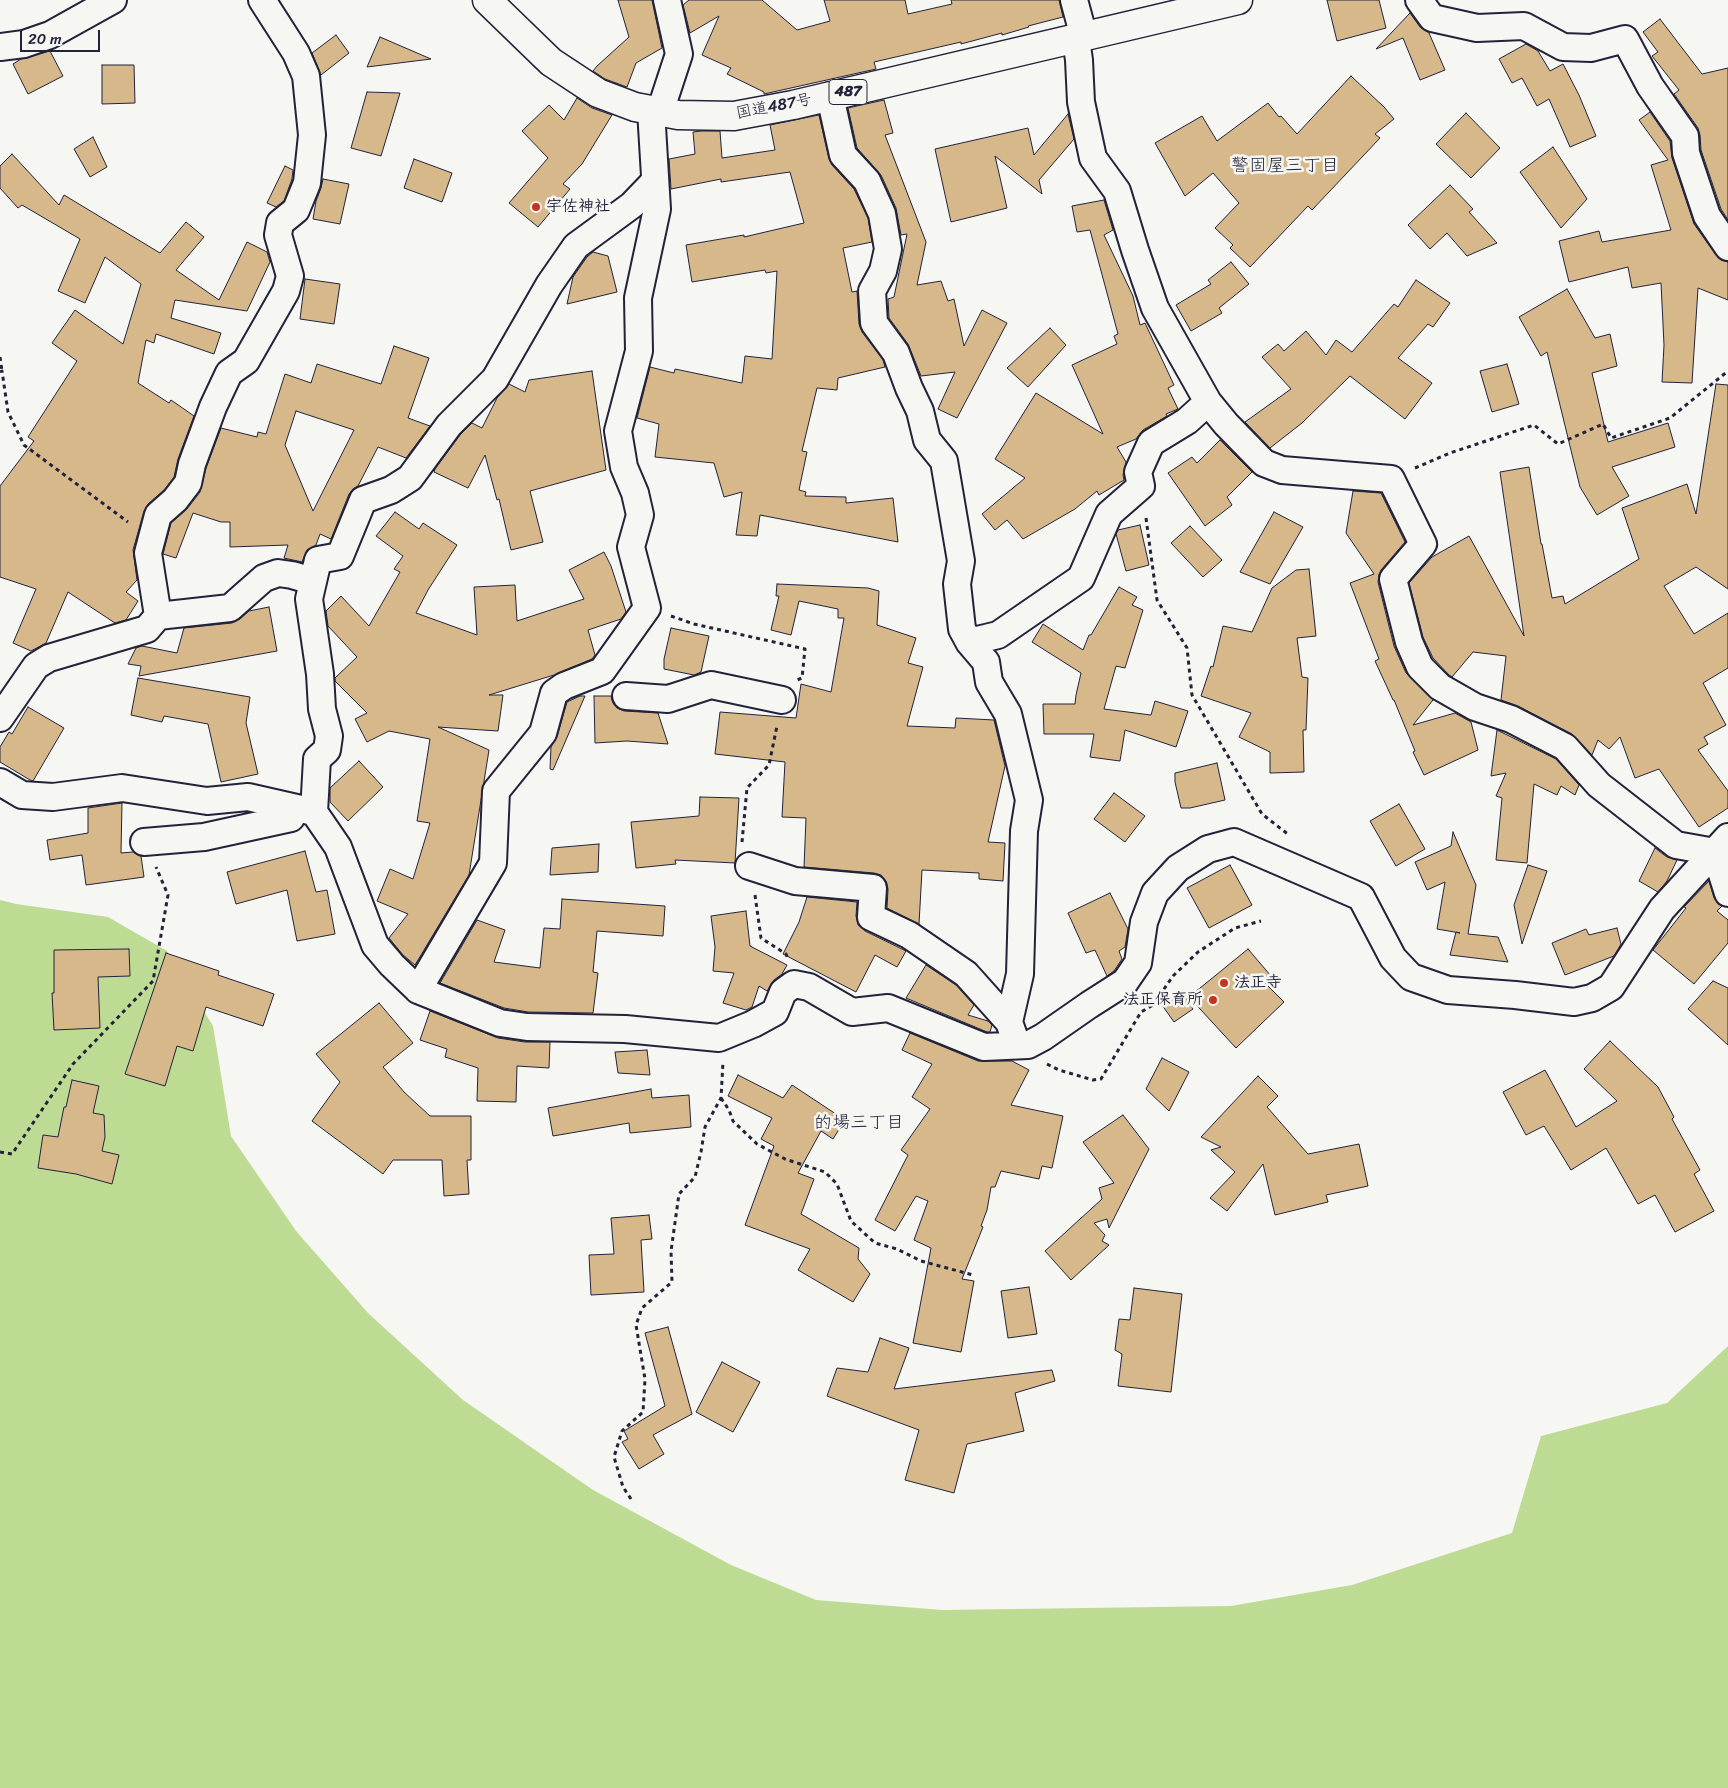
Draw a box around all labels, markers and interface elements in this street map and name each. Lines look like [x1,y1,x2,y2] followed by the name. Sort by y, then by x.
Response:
[22,20,102,52] scale bar
[28,26,62,52] text: 20 m
[829,80,867,104] road number: 487
[734,90,814,124] street label: 国道487号
[1231,155,1339,177] district label: 警固屋三丁目
[546,197,610,217] place label: 宇佐神社
[530,201,542,213] marker: 宇佐神社
[1234,973,1282,993] place label: 法正寺
[1218,977,1230,989] marker: 法正寺
[1123,990,1203,1010] place label: 法正保育所
[1207,994,1219,1006] marker: 法正保育所
[814,1112,904,1134] district label: 的場三丁目

